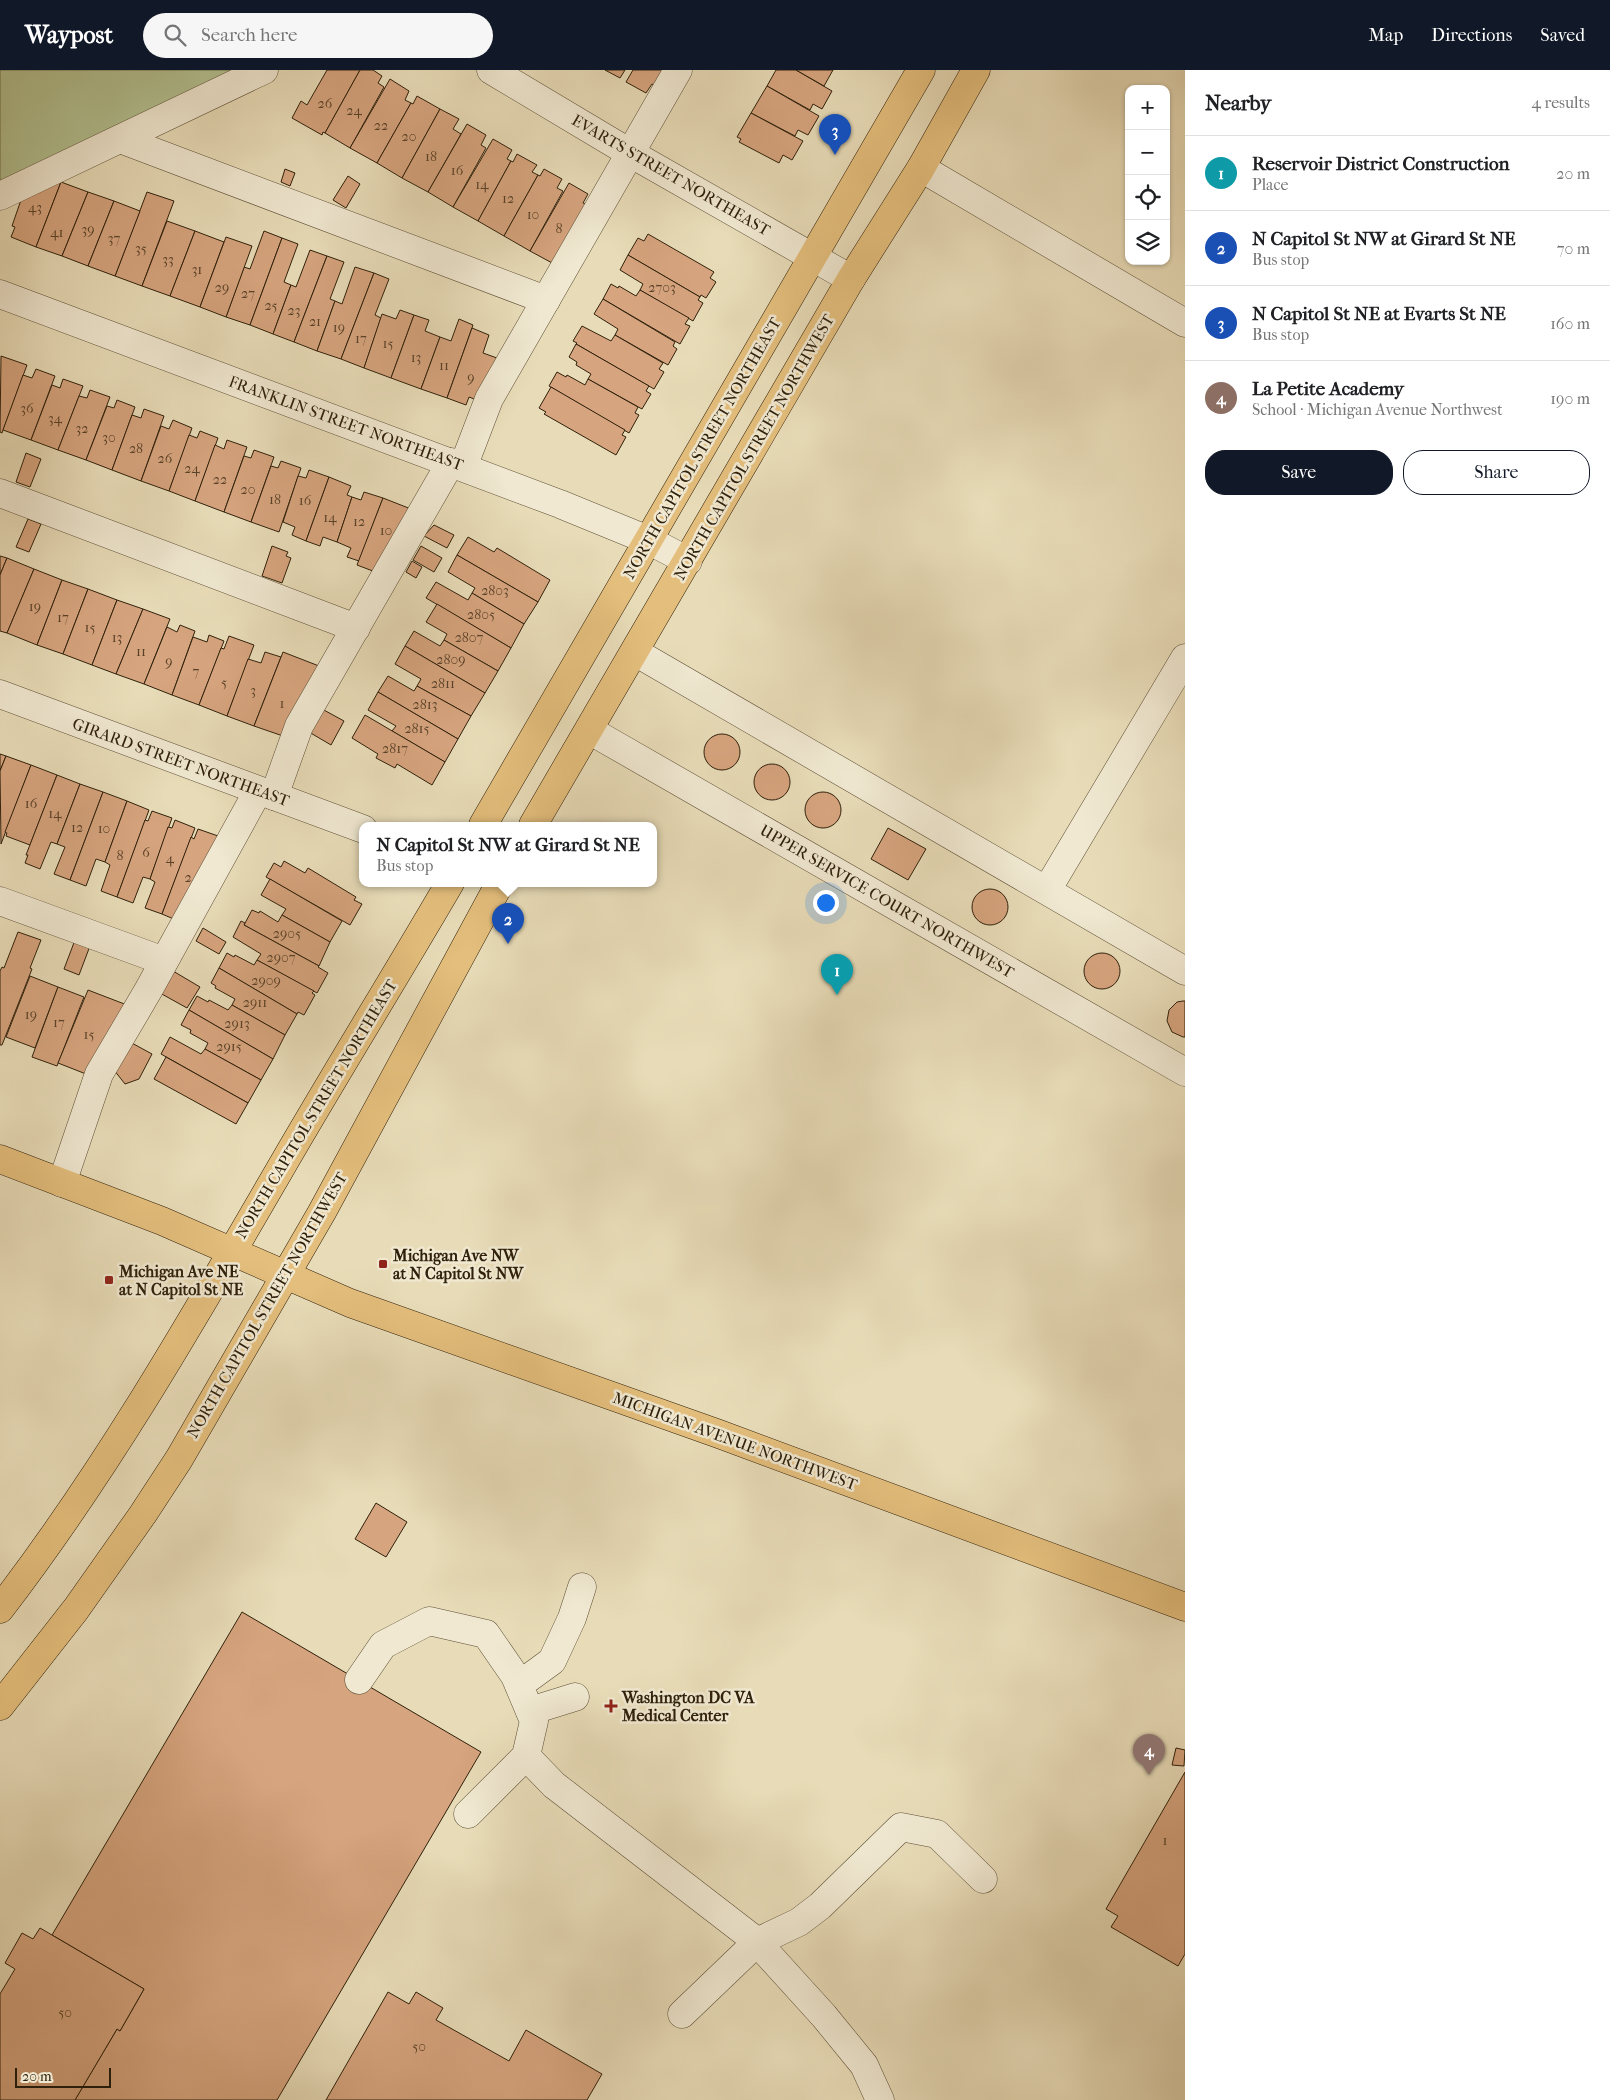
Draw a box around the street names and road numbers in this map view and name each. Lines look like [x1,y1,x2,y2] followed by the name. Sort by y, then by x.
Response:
[568,110,774,240] street label: EVARTS STREET NORTHEAST
[670,311,838,583] street label: NORTH CAPITOL STREET NORTHWEST
[619,314,785,582] street label: NORTH CAPITOL STREET NORTHEAST
[226,372,466,474] street label: FRANKLIN STREET NORTHEAST
[70,714,292,810] street label: GIRARD STREET NORTHEAST
[757,820,1018,982] street label: UPPER SERVICE COURT NORTHWEST
[231,976,401,1242] street label: NORTH CAPITOL STREET NORTHEAST
[183,1169,351,1441] street label: NORTH CAPITOL STREET NORTHWEST
[610,1388,860,1494] street label: MICHIGAN AVENUE NORTHWEST

